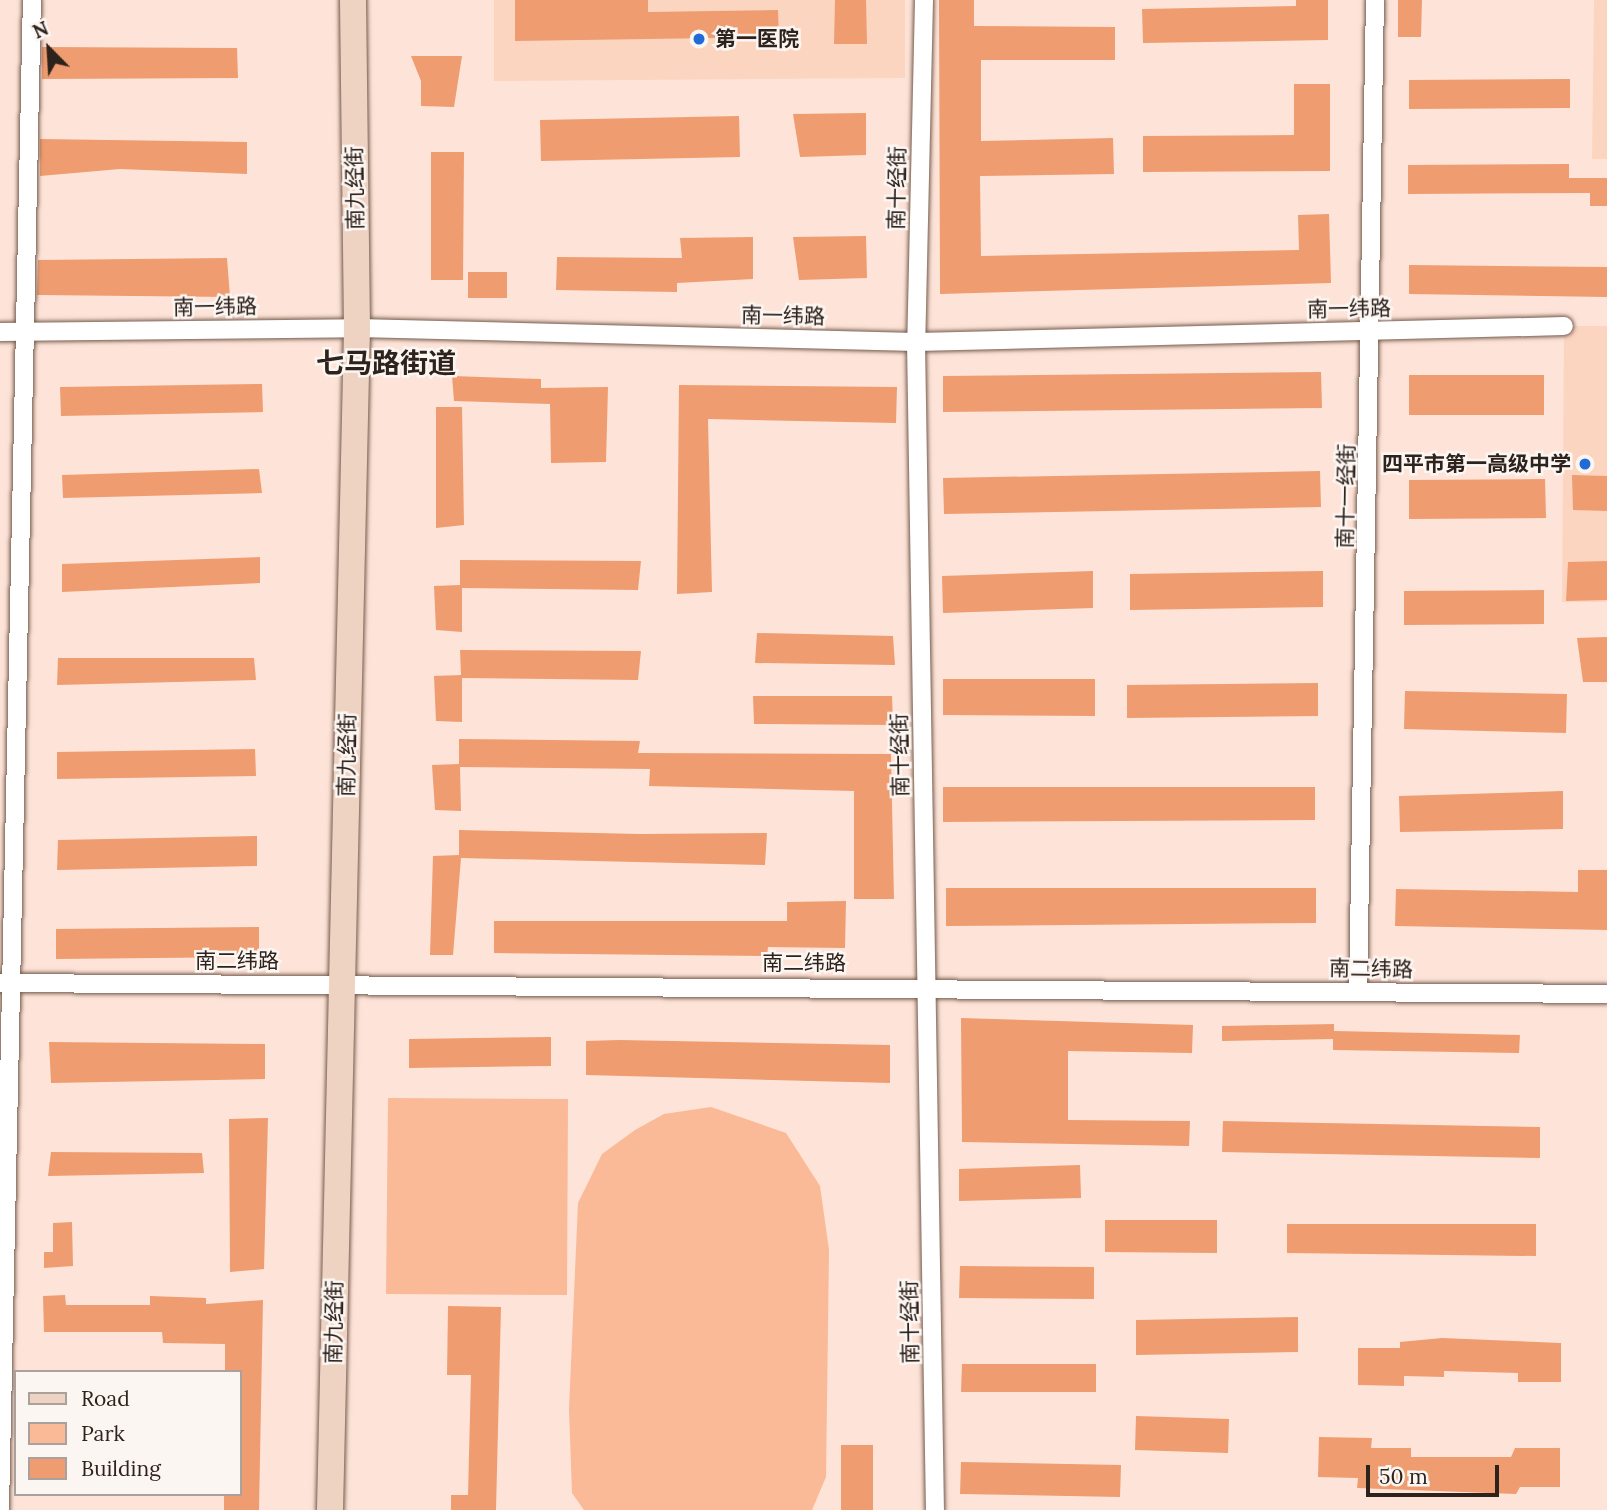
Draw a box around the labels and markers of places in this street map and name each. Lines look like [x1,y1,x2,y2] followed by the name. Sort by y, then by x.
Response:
[715,26,799,52] place label: 第一医院
[689,29,709,49] marker: 第一医院
[1382,451,1571,477] place label: 四平市第一高级中学
[1577,456,1593,472] marker: 四平市第一高级中学

